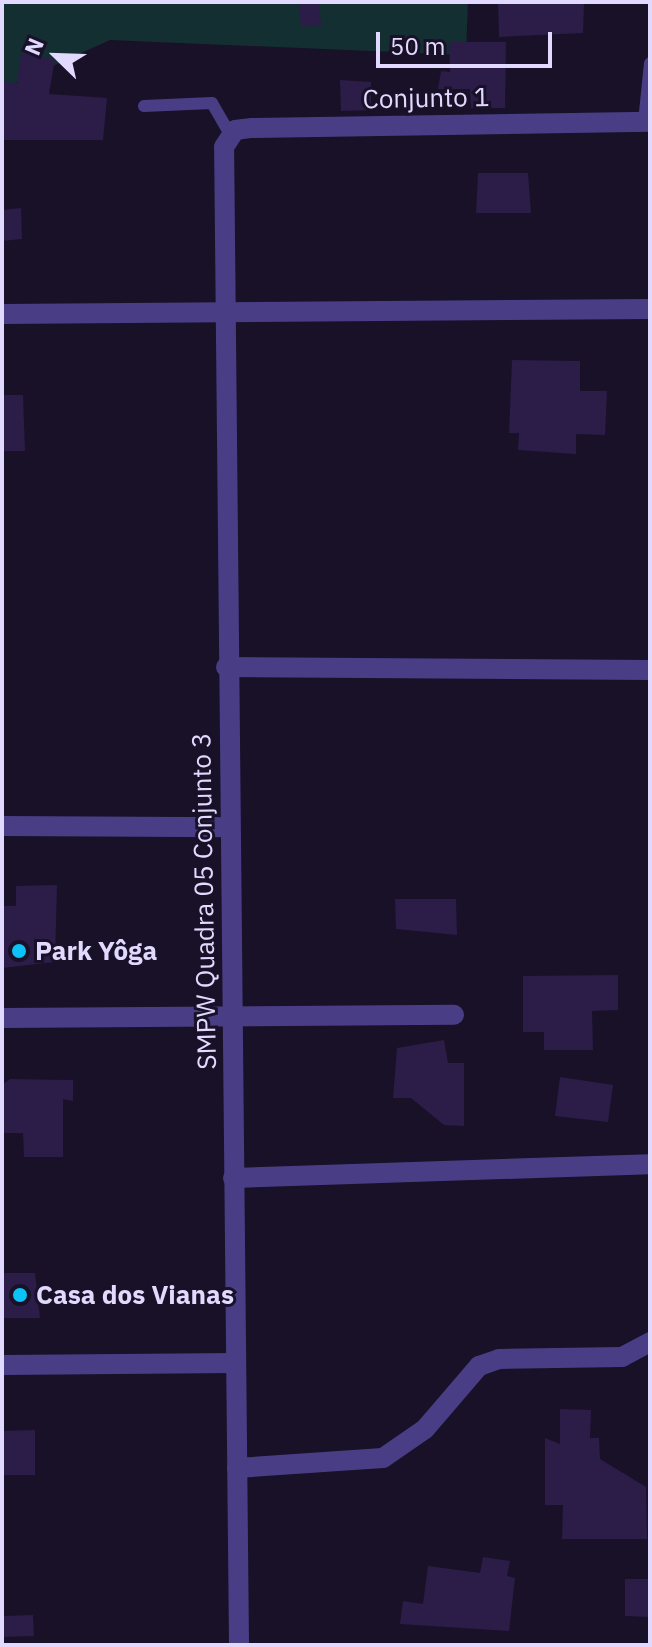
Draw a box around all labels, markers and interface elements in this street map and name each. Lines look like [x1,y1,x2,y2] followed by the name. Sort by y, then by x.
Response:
[16,16,96,96] north arrow
[380,16,556,66] scale bar
[390,30,445,62] text: 50 m
[17,33,50,59] text: N
[362,81,490,115] street label: Conjunto 1
[185,732,223,1070] street label: SMPW Quadra 05 Conjunto 3
[35,935,157,967] place label: Park Yôga
[10,942,28,960] marker: Park Yôga
[36,1279,234,1311] place label: Casa dos Vianas
[11,1286,29,1304] marker: Casa dos Vianas

